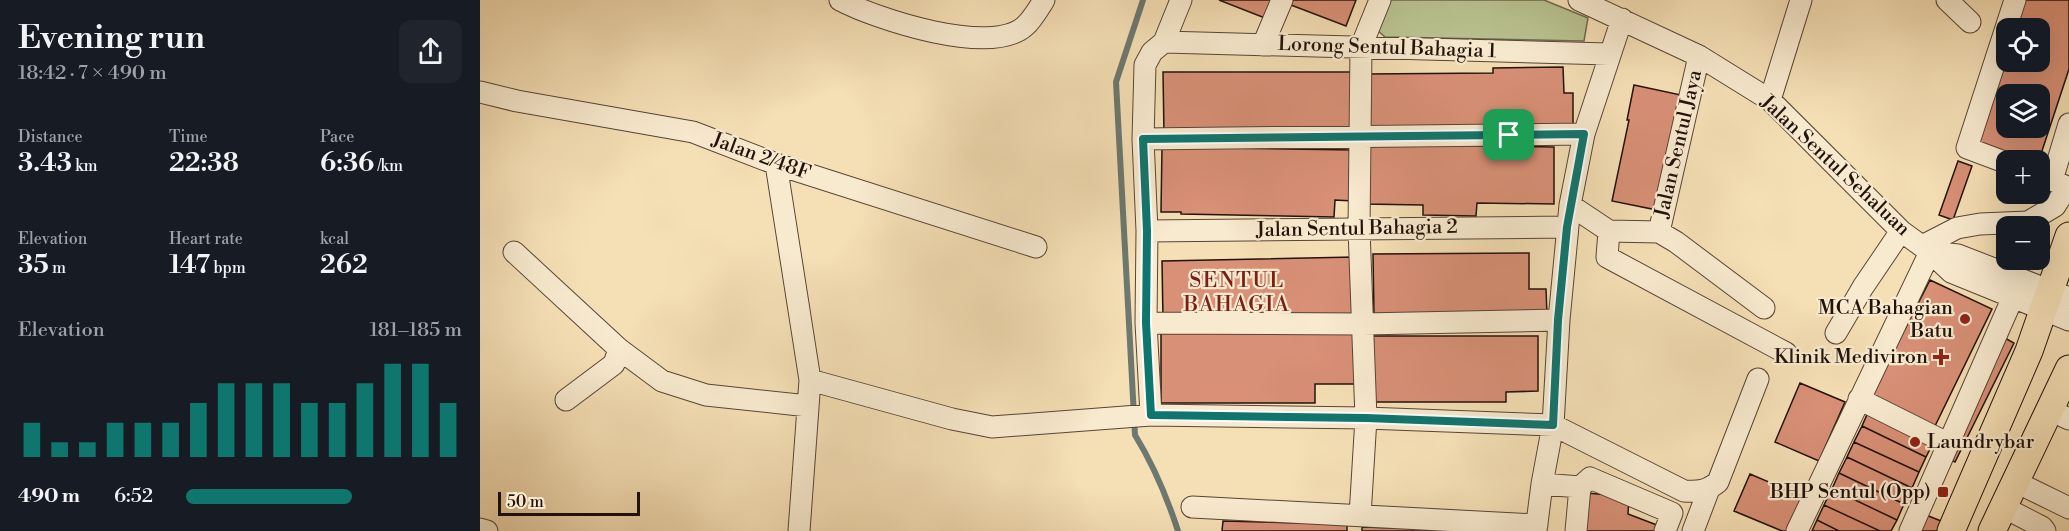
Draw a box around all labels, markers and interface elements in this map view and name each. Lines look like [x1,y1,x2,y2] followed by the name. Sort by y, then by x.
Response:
[18,18,205,59] text: Evening run
[1996,18,2050,270] map controls
[1996,18,2050,72] button: locate
[399,20,462,83] button: share
[1277,32,1497,64] street label: Lorong Sentul Bahagia 1
[18,61,167,86] text: 18:42 · 7 × 490 m
[1650,67,1708,221] street label: Jalan Sentul Jaya
[1996,84,2050,138] button: layers
[1754,89,1915,242] street label: Jalan Sentul Sehaluan
[1483,109,1534,160] pin
[1492,118,1525,151] icon: arrive
[18,127,83,147] text: Distance
[169,127,208,147] text: Time
[320,127,354,147] text: Pace
[707,127,814,186] street label: Jalan 2/48F
[18,147,72,179] text: 3.43
[169,147,239,179] text: 22:38
[320,147,374,179] text: 6:36
[1996,150,2050,204] button: +
[72,156,98,176] text: km
[374,156,403,176] text: /km
[1255,215,1458,243] street label: Jalan Sentul Bahagia 2
[1996,216,2050,270] button: −
[18,229,87,249] text: Elevation
[169,229,243,249] text: Heart rate
[320,229,349,249] text: kcal
[18,249,49,281] text: 35
[169,249,210,281] text: 147
[320,249,368,281] text: 262
[49,258,66,278] text: m
[210,258,246,278] text: bpm
[1182,268,1291,318] district label: SENTUL BAHAGIA
[1818,296,1954,344] place label: MCA Bahagian Batu
[1958,312,1972,326] marker: MCA Bahagian Batu
[18,318,105,343] text: Elevation
[369,318,462,343] text: 181–185 m
[1774,345,1928,370] place label: Klinik Mediviron
[1932,348,1950,366] marker: Klinik Mediviron
[1927,430,2035,455] place label: Laundrybar
[1908,435,1922,449] marker: Laundrybar
[1769,480,1931,505] place label: BHP Sentul (Opp)
[18,484,80,509] text: 490 m
[114,484,153,509] text: 6:52
[1936,485,1950,499] marker: BHP Sentul (Opp)
[498,489,640,516] scale bar
[507,492,544,512] text: 50 m

